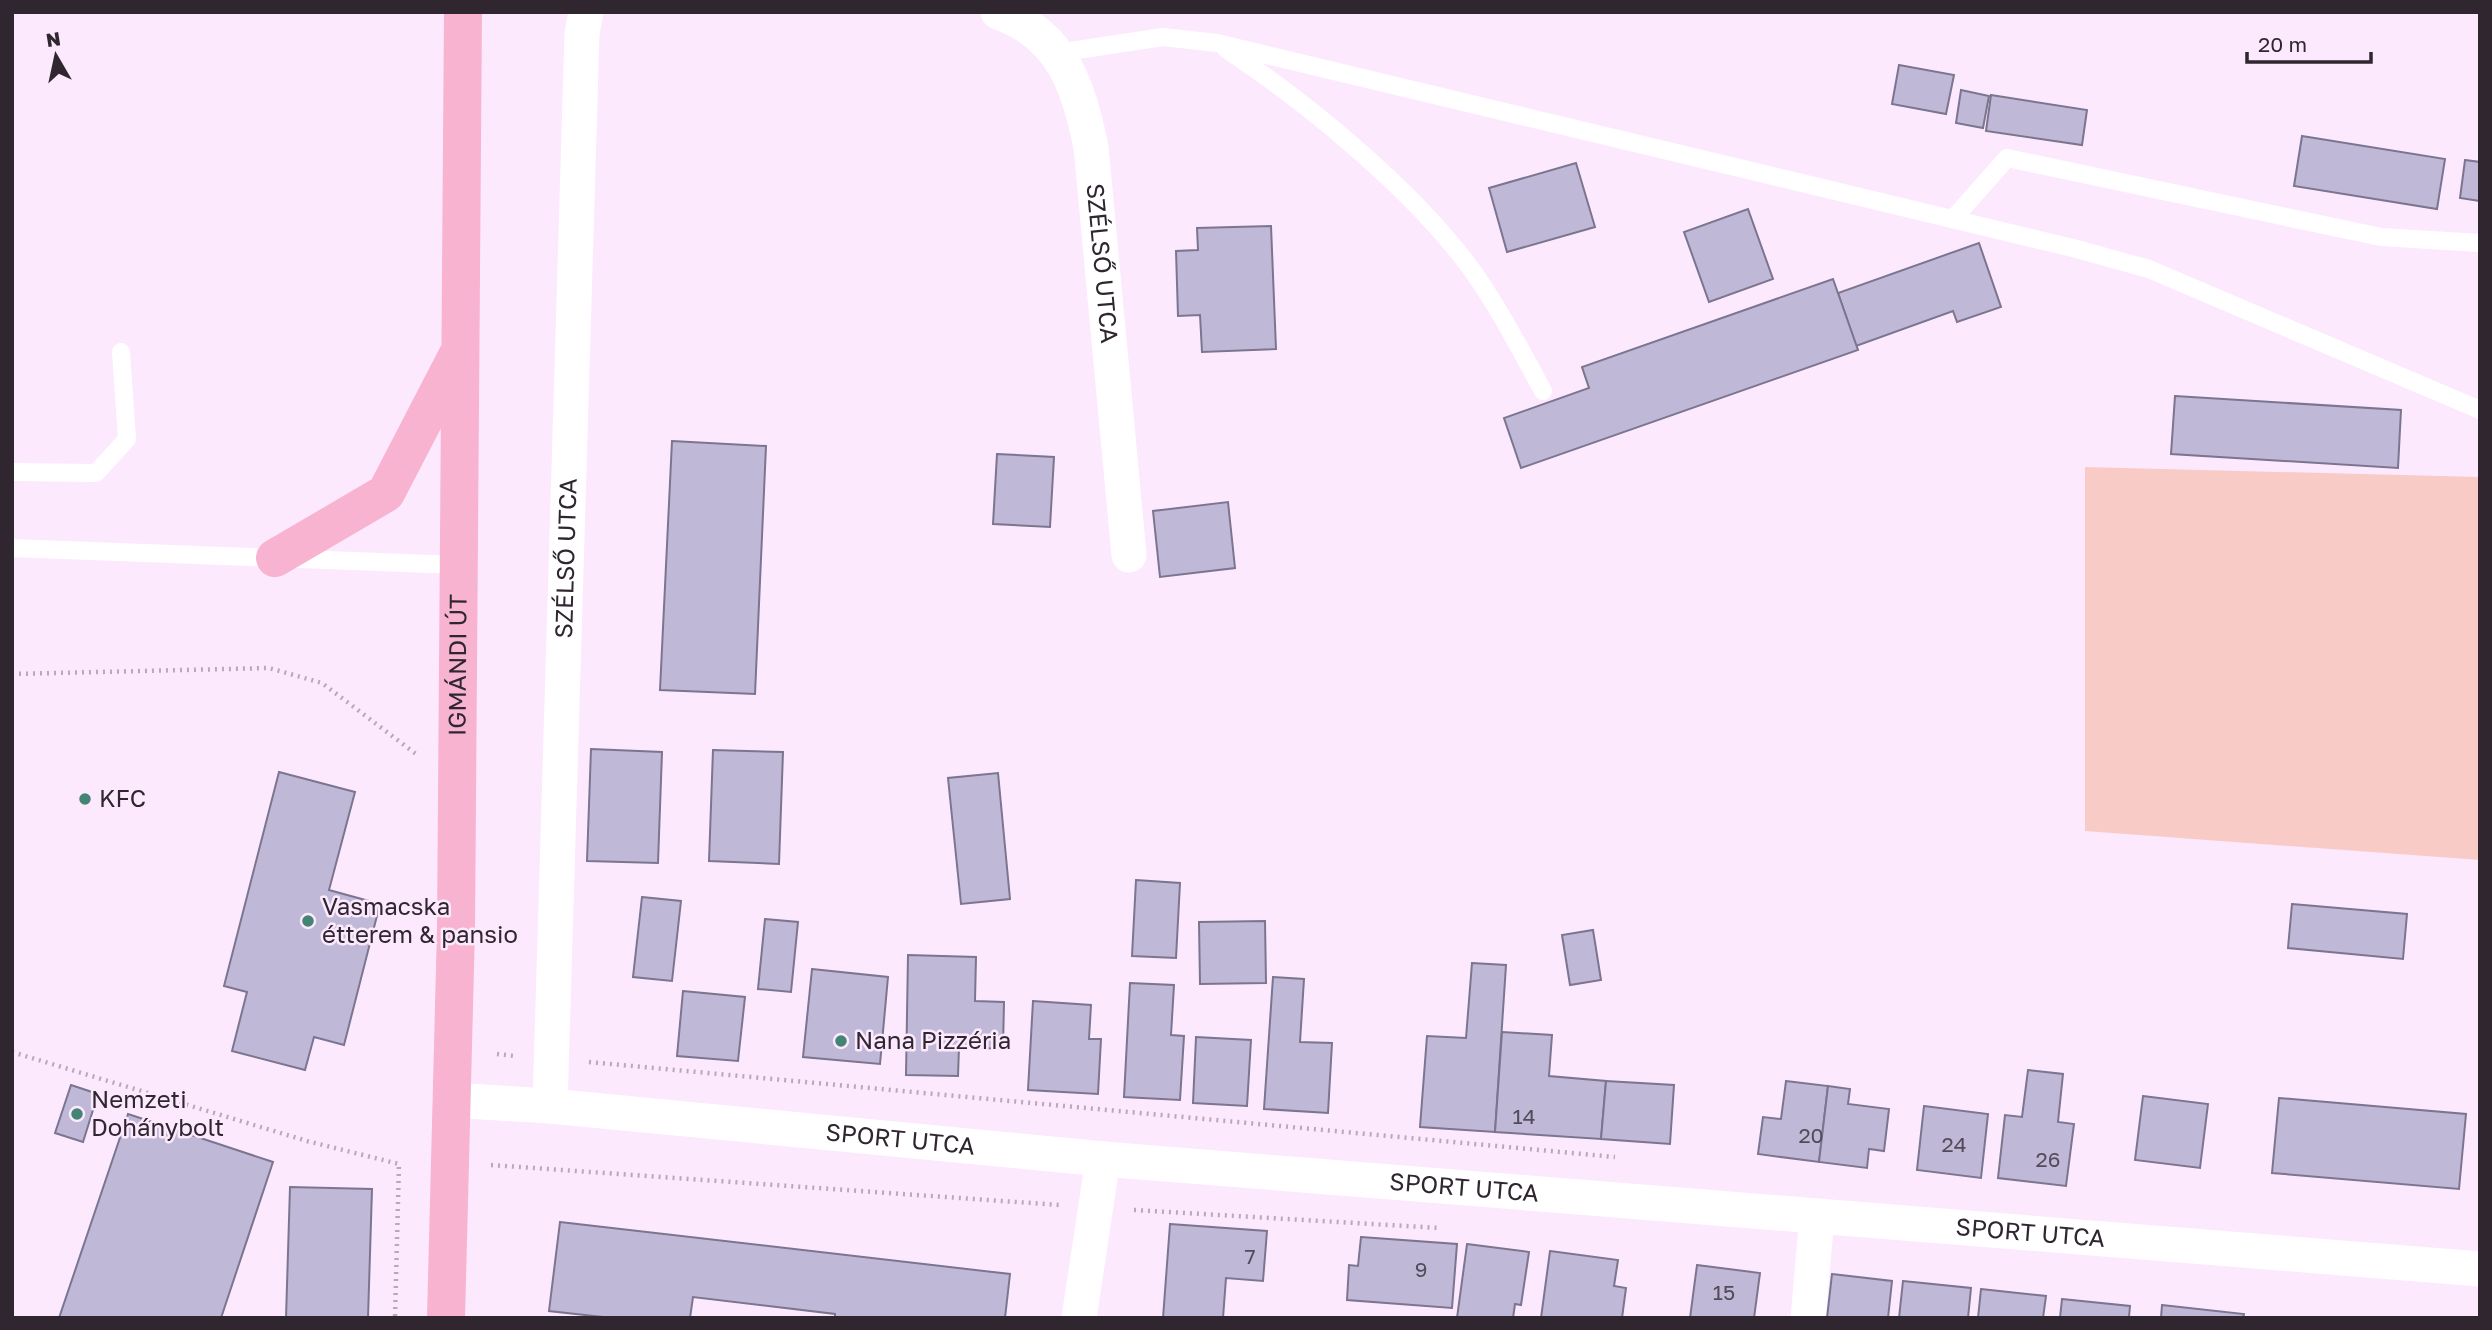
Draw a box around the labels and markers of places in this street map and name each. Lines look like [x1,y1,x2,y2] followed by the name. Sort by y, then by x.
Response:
[99,783,146,812] place label: KFC
[77,791,93,807] marker: KFC
[322,891,518,948] place label: Vasmacska étterem & pansio
[300,913,316,929] marker: Vasmacska étterem & pansio
[855,1025,1011,1054] place label: Nana Pizzéria
[833,1033,849,1049] marker: Nana Pizzéria
[91,1084,224,1141] place label: Nemzeti Dohánybolt
[69,1106,85,1122] marker: Nemzeti Dohánybolt

